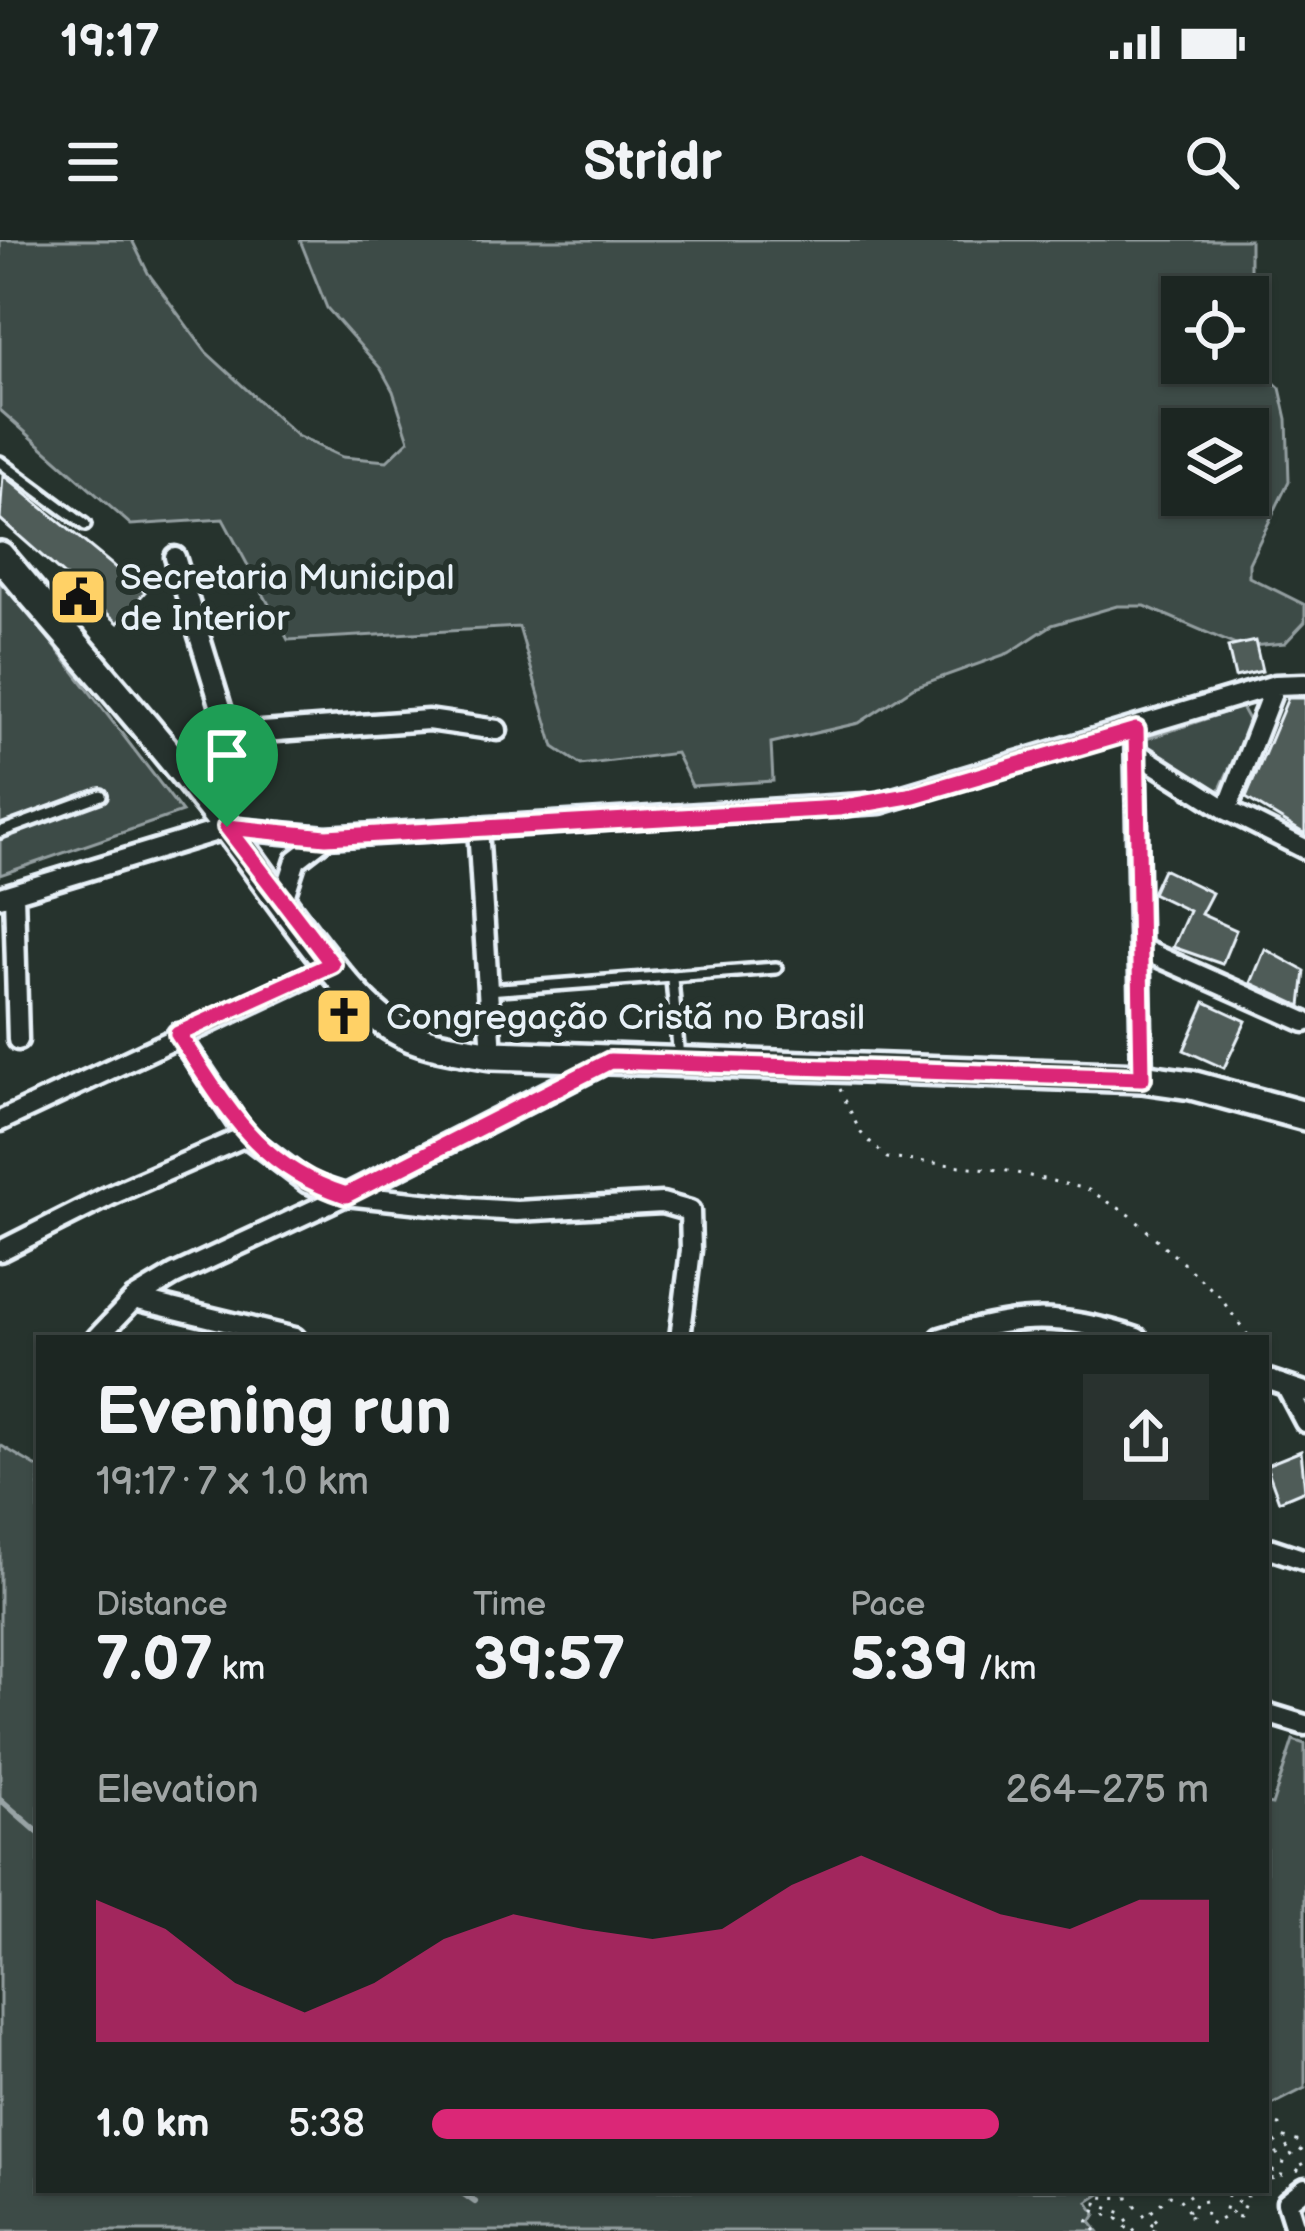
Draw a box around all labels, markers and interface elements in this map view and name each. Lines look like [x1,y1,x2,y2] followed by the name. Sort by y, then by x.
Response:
[60,15,160,70] text: 19:17
[60,129,126,195] icon: menu
[1179,129,1245,195] icon: search
[583,130,722,195] text: Stridr
[1161,276,1269,516] map controls
[1161,276,1269,384] button: locate
[1161,408,1269,516] button: layers
[120,557,454,641] place label: Secretaria Municipal de Interior
[47,566,109,628] public building icon: Secretaria Municipal de Interior
[176,704,278,827] pin
[194,722,260,788] icon: arrive
[313,985,375,1047] church icon: Congregação Cristã no Brasil
[386,997,865,1040] place label: Congregação Cristã no Brasil
[96,1374,452,1453] text: Evening run
[1083,1374,1209,1500] button: share
[96,1459,369,1506] text: 19:17 · 7 × 1.0 km
[96,1585,228,1625] text: Distance
[473,1585,546,1625] text: Time
[850,1585,925,1625] text: Pace
[96,1625,213,1697] text: 7.07
[473,1625,625,1697] text: 39:57
[850,1625,969,1697] text: 5:39
[213,1649,265,1689] text: km
[969,1649,1037,1689] text: /km
[96,1767,259,1814] text: Elevation
[1005,1767,1209,1814] text: 264–275 m
[96,2101,210,2148] text: 1.0 km
[288,2101,365,2148] text: 5:38

